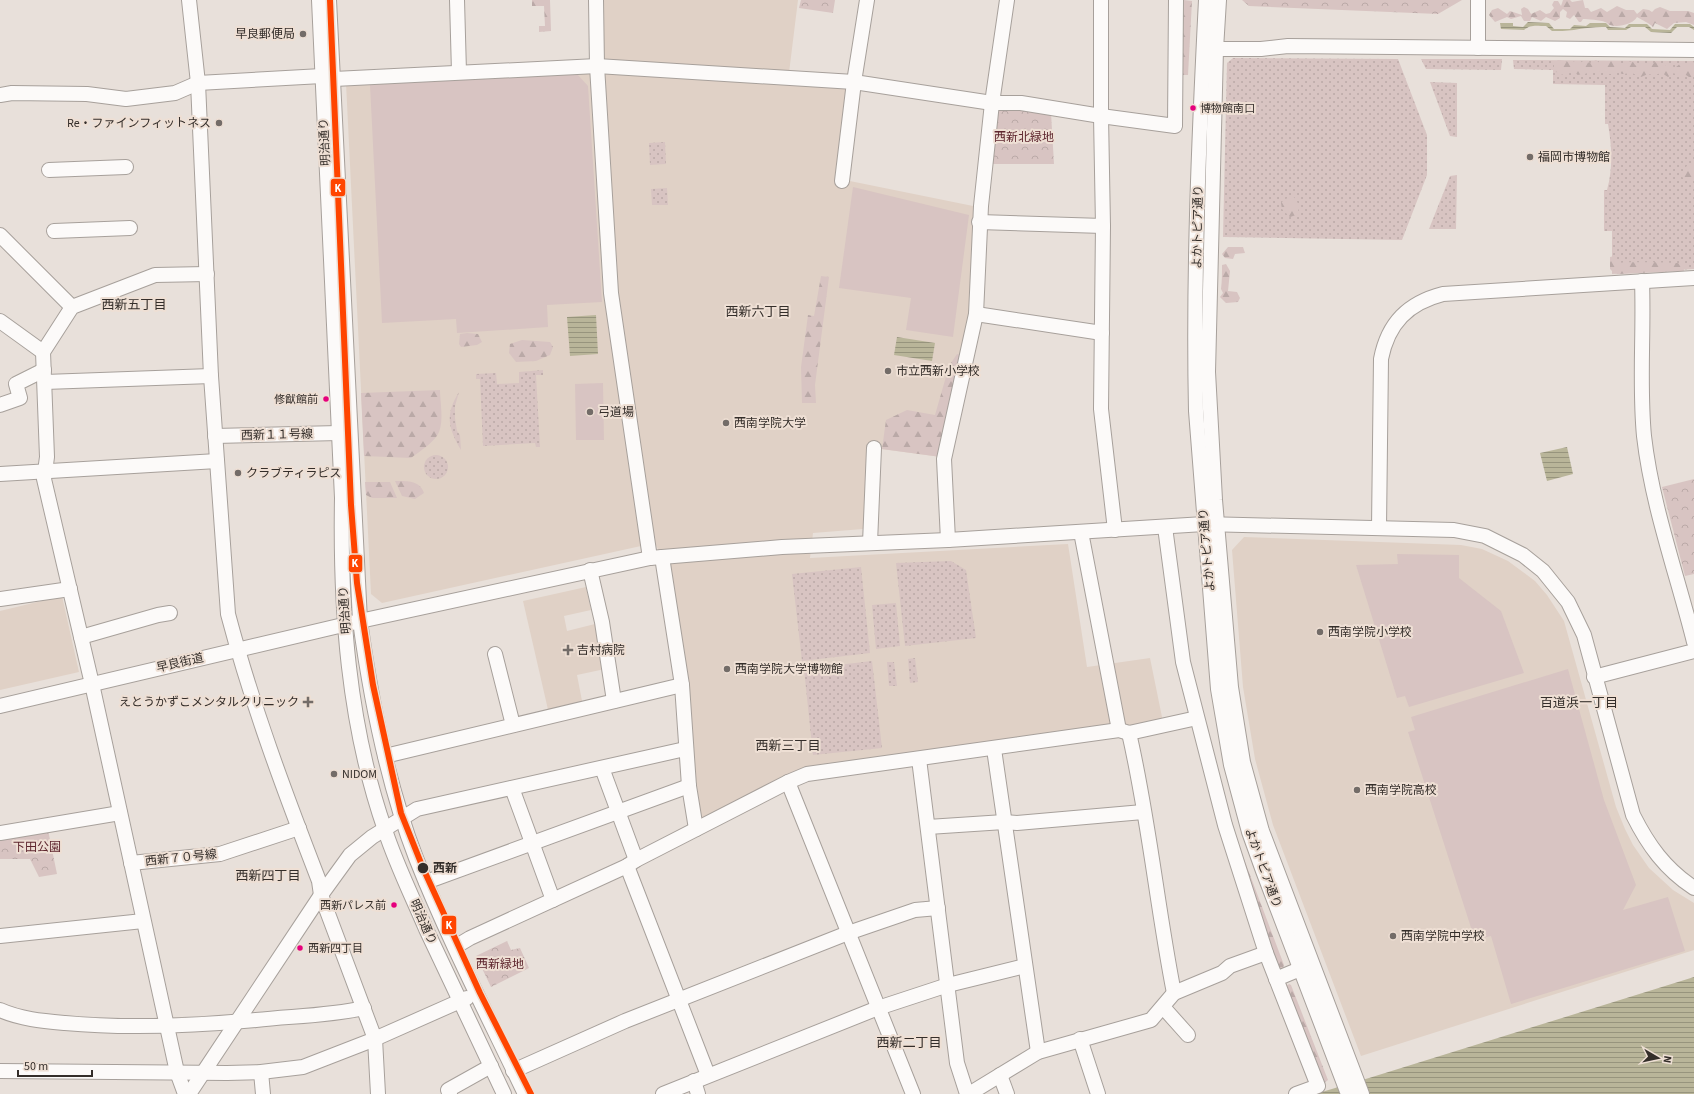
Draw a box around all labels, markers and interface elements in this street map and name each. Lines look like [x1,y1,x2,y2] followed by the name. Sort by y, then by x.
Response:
[235,26,295,43] place label: 早良郵便局
[298,29,308,39] marker: 早良郵便局
[1200,101,1255,116] place label: 博物館南口
[1188,103,1198,113] marker: 博物館南口
[67,115,211,132] place label: Re・ファインフィットネス
[214,118,224,128] marker: Re・ファインフィットネス
[315,118,335,166] street label: 明治通り
[994,129,1054,146] park label: 西新北緑地
[1538,149,1610,166] place label: 福岡市博物館
[1525,152,1535,162] marker: 福岡市博物館
[330,178,346,197] line badge: K
[335,181,342,196] text: K
[1189,185,1207,269] street label: よかトピア通り
[101,296,167,314] district label: 西新五丁目
[725,303,791,321] district label: 西新六丁目
[896,363,980,380] place label: 市立西新小学校
[883,366,893,376] marker: 市立西新小学校
[274,392,318,407] place label: 修猷館前
[321,394,331,404] marker: 修猷館前
[598,404,634,421] place label: 弓道場
[585,407,595,417] marker: 弓道場
[734,415,806,432] place label: 西南学院大学
[721,418,731,428] marker: 西南学院大学
[241,426,313,444] street label: 西新１１号線
[246,465,341,482] place label: クラブティラピス
[233,468,243,478] marker: クラブティラピス
[1195,507,1219,593] street label: よかトピア通り
[348,554,363,573] line badge: K
[352,556,359,571] text: K
[335,585,355,635] street label: 明治通り
[1328,624,1412,641] place label: 西南学院小学校
[1315,627,1325,637] marker: 西南学院小学校
[577,642,625,659] place label: 吉村病院
[562,644,574,656] marker: 吉村病院
[155,649,205,677] street label: 早良街道
[735,661,843,678] place label: 西南学院大学博物館
[722,664,732,674] marker: 西南学院大学博物館
[119,694,299,711] place label: えとうかずこメンタルクリニック
[1540,694,1618,712] district label: 百道浜一丁目
[302,696,314,708] marker: えとうかずこメンタルクリニック
[755,737,821,755] district label: 西新三丁目
[342,766,377,783] place label: NIDOM
[329,769,339,779] marker: NIDOM
[1365,782,1437,799] place label: 西南学院高校
[1352,785,1362,795] marker: 西南学院高校
[1241,826,1285,910] street label: よかトピア通り
[13,839,61,856] park label: 下田公園
[144,846,218,870] street label: 西新７０号線
[433,860,457,877] place label: 西新
[416,861,430,875] marker: 西新
[235,867,301,885] district label: 西新四丁目
[405,897,441,947] street label: 明治通り
[320,898,386,913] place label: 西新パレス前
[389,900,399,910] marker: 西新パレス前
[441,915,457,935] line badge: K
[446,918,453,933] text: K
[1401,928,1485,945] place label: 西南学院中学校
[1388,931,1398,941] marker: 西南学院中学校
[308,941,363,956] place label: 西新四丁目
[295,943,305,953] marker: 西新四丁目
[476,956,524,973] park label: 西新緑地
[876,1034,942,1052] district label: 西新二丁目
[1638,1038,1678,1078] north arrow
[18,1052,92,1078] scale bar
[1659,1055,1675,1064] text: N
[24,1058,48,1075] text: 50 m

